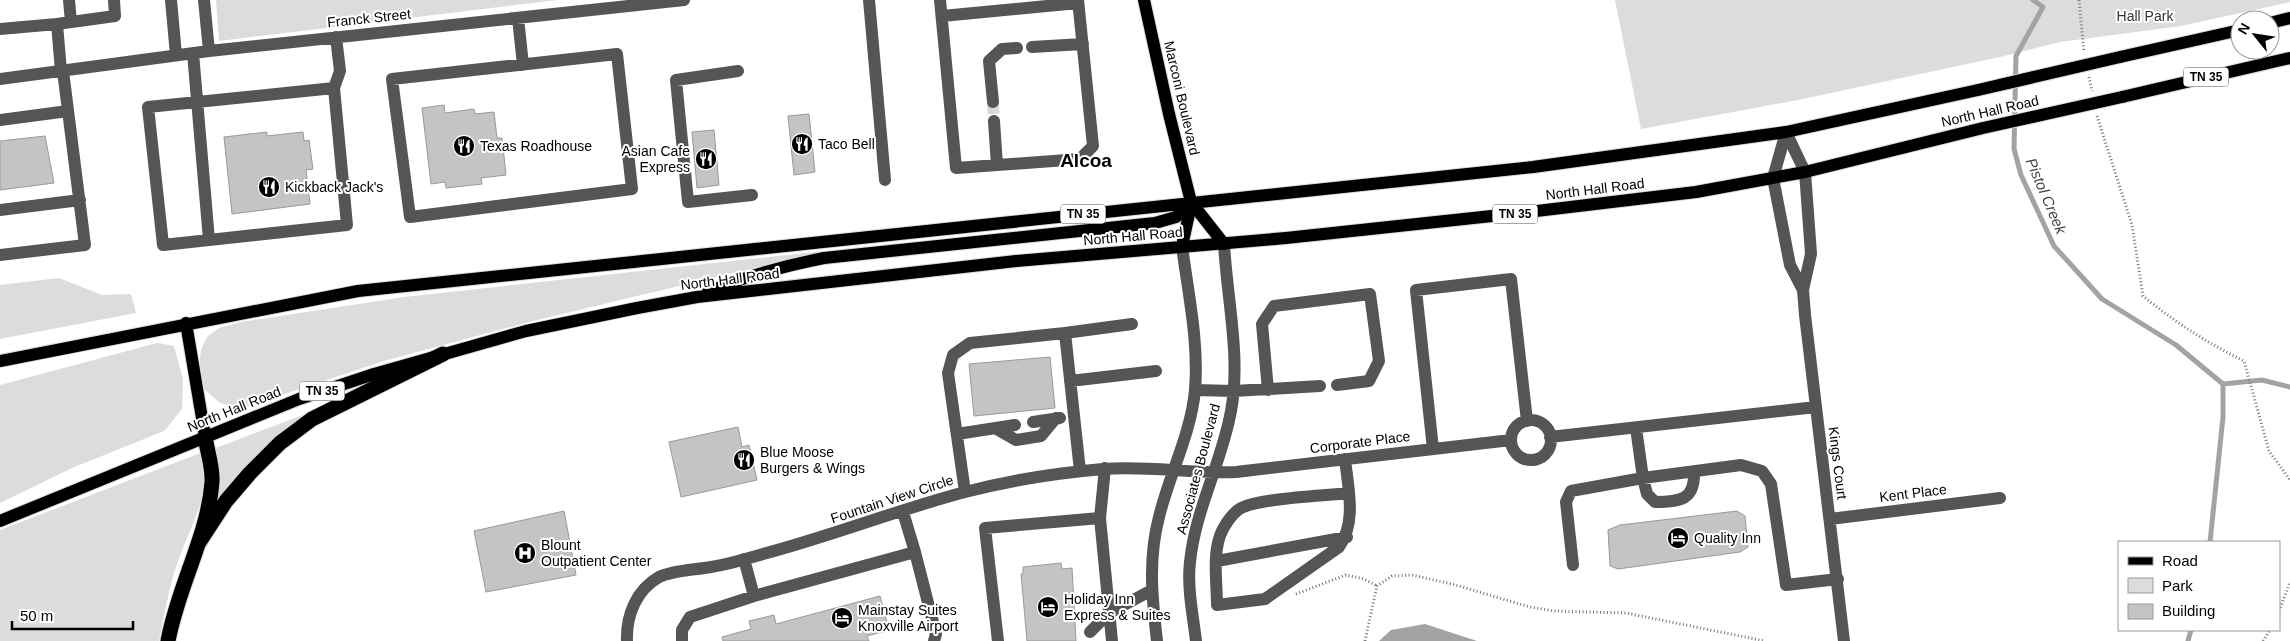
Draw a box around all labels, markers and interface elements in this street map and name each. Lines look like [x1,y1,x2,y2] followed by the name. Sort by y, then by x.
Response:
[326,6,412,30] street label: Franck Street
[2117,8,2174,24] park label: Hall Park
[2230,10,2280,60] north arrow
[2234,20,2253,37] text: N
[1161,39,1203,157] street label: Marconi Boulevard
[2184,68,2228,86] road number: TN 35
[1940,92,2040,130] street label: North Hall Road
[790,132,814,156] restaurant icon: Taco Bell
[452,134,476,158] restaurant icon: Texas Roadhouse
[818,136,875,152] place label: Taco Bell
[480,138,592,154] place label: Texas Roadhouse
[622,143,690,175] place label: Asian Cafe Express
[694,147,718,171] restaurant icon: Asian Cafe Express
[1060,150,1112,171] district label: Alcoa
[2023,155,2071,238] water label: Pistol Creek
[257,175,281,199] restaurant icon: Kickback Jack's
[1545,175,1645,203] street label: North Hall Road
[285,179,383,195] place label: Kickback Jack's
[1060,204,1106,223] road number: TN 35
[1492,204,1538,223] road number: TN 35
[1083,224,1183,248] street label: North Hall Road
[680,265,780,293] street label: North Hall Road
[300,382,344,401] road number: TN 35
[185,383,283,435] street label: North Hall Road
[1173,402,1223,536] street label: Associates Boulevard
[1826,426,1850,500] street label: Kings Court
[1309,428,1411,456] street label: Corporate Place
[760,444,865,476] place label: Blue Moose Burgers & Wings
[732,448,756,472] restaurant icon: Blue Moose Burgers & Wings
[829,472,956,526] street label: Fountain View Circle
[1878,481,1948,505] street label: Kent Place
[1666,526,1690,550] hotel icon: Quality Inn
[1694,530,1761,546] place label: Quality Inn
[541,537,652,569] place label: Blount Outpatient Center
[513,541,537,565] hospital icon: Blount Outpatient Center
[2118,541,2280,631] legend
[2162,552,2198,569] text: Road
[2162,577,2193,594] text: Park
[1064,591,1171,623] place label: Holiday Inn Express & Suites
[1036,595,1060,619] hotel icon: Holiday Inn Express & Suites
[12,598,134,630] scale bar
[858,602,958,634] place label: Mainstay Suites Knoxville Airport
[2162,602,2215,619] text: Building
[830,606,854,630] hotel icon: Mainstay Suites Knoxville Airport
[20,607,53,624] text: 50 m

